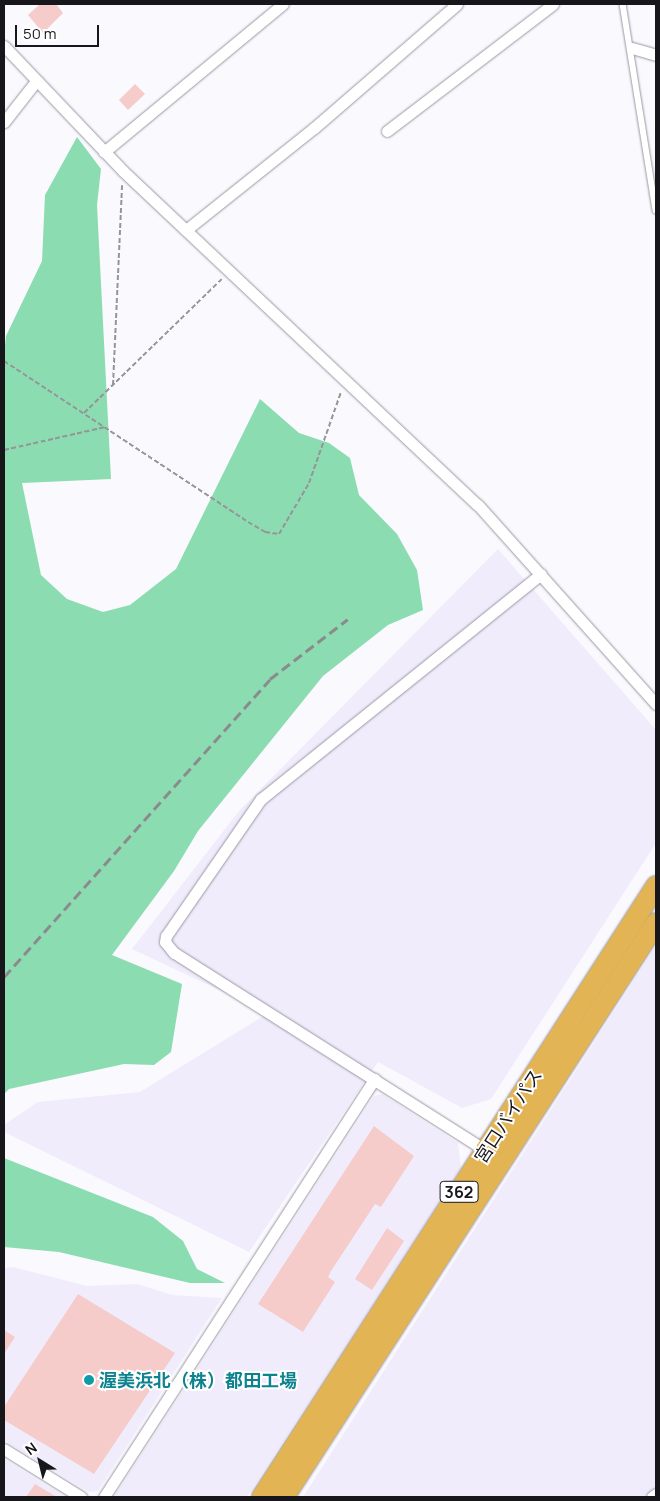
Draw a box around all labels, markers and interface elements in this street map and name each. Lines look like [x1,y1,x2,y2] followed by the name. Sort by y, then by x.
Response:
[18,15,101,47] scale bar
[23,23,57,44] text: 50 m
[470,1065,546,1167] street label: 宮口バイパス
[439,1178,479,1206] road number: 362
[99,1369,297,1391] place label: 渥美浜北（株）都田工場
[83,1374,95,1386] marker: 渥美浜北（株）都田工場
[15,1436,65,1486] north arrow
[21,1438,41,1459] text: N

